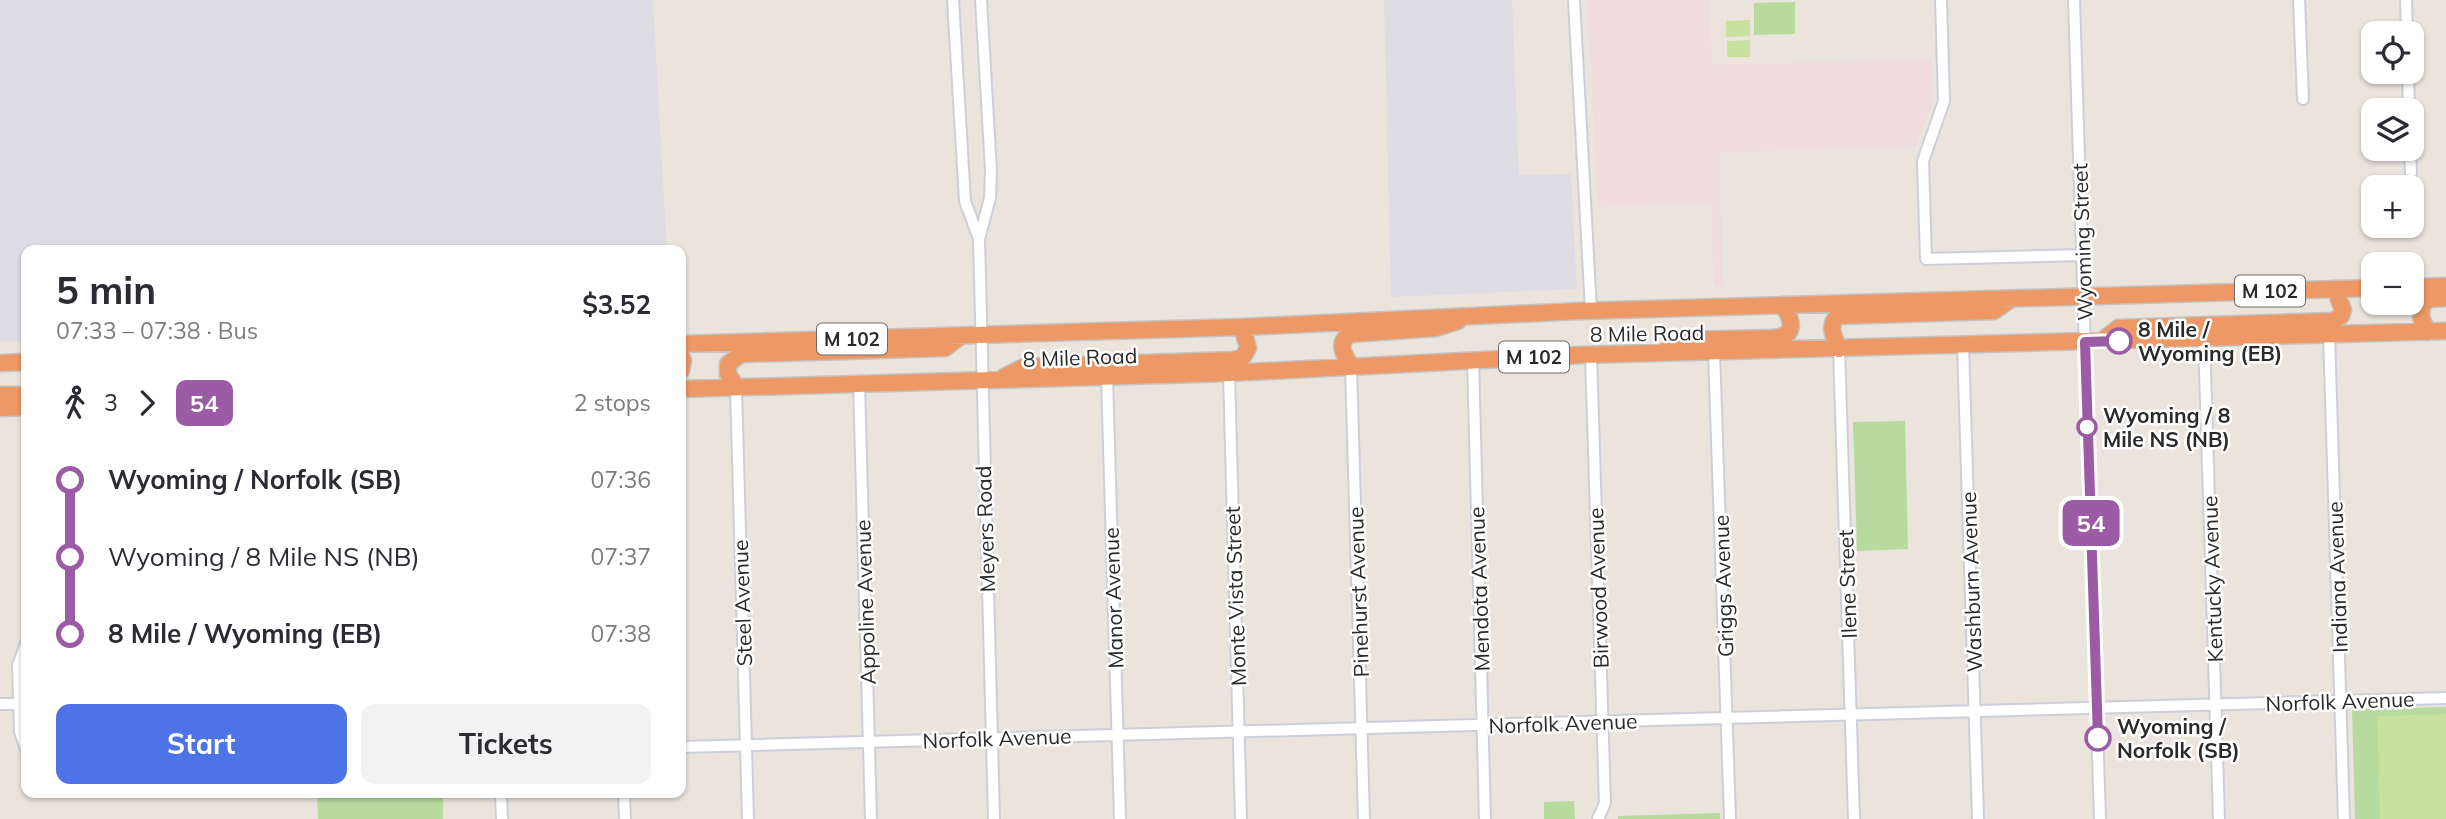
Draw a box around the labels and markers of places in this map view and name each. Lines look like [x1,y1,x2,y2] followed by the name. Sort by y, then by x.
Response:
[2138,316,2282,366] place label: 8 Mile / Wyoming (EB)
[2106,328,2132,354] marker: 8 Mile / Wyoming (EB)
[2103,402,2230,452] place label: Wyoming / 8 Mile NS (NB)
[2077,417,2097,437] marker: Wyoming / 8 Mile NS (NB)
[2117,713,2240,763] place label: Wyoming / Norfolk (SB)
[2085,725,2111,751] marker: Wyoming / Norfolk (SB)

